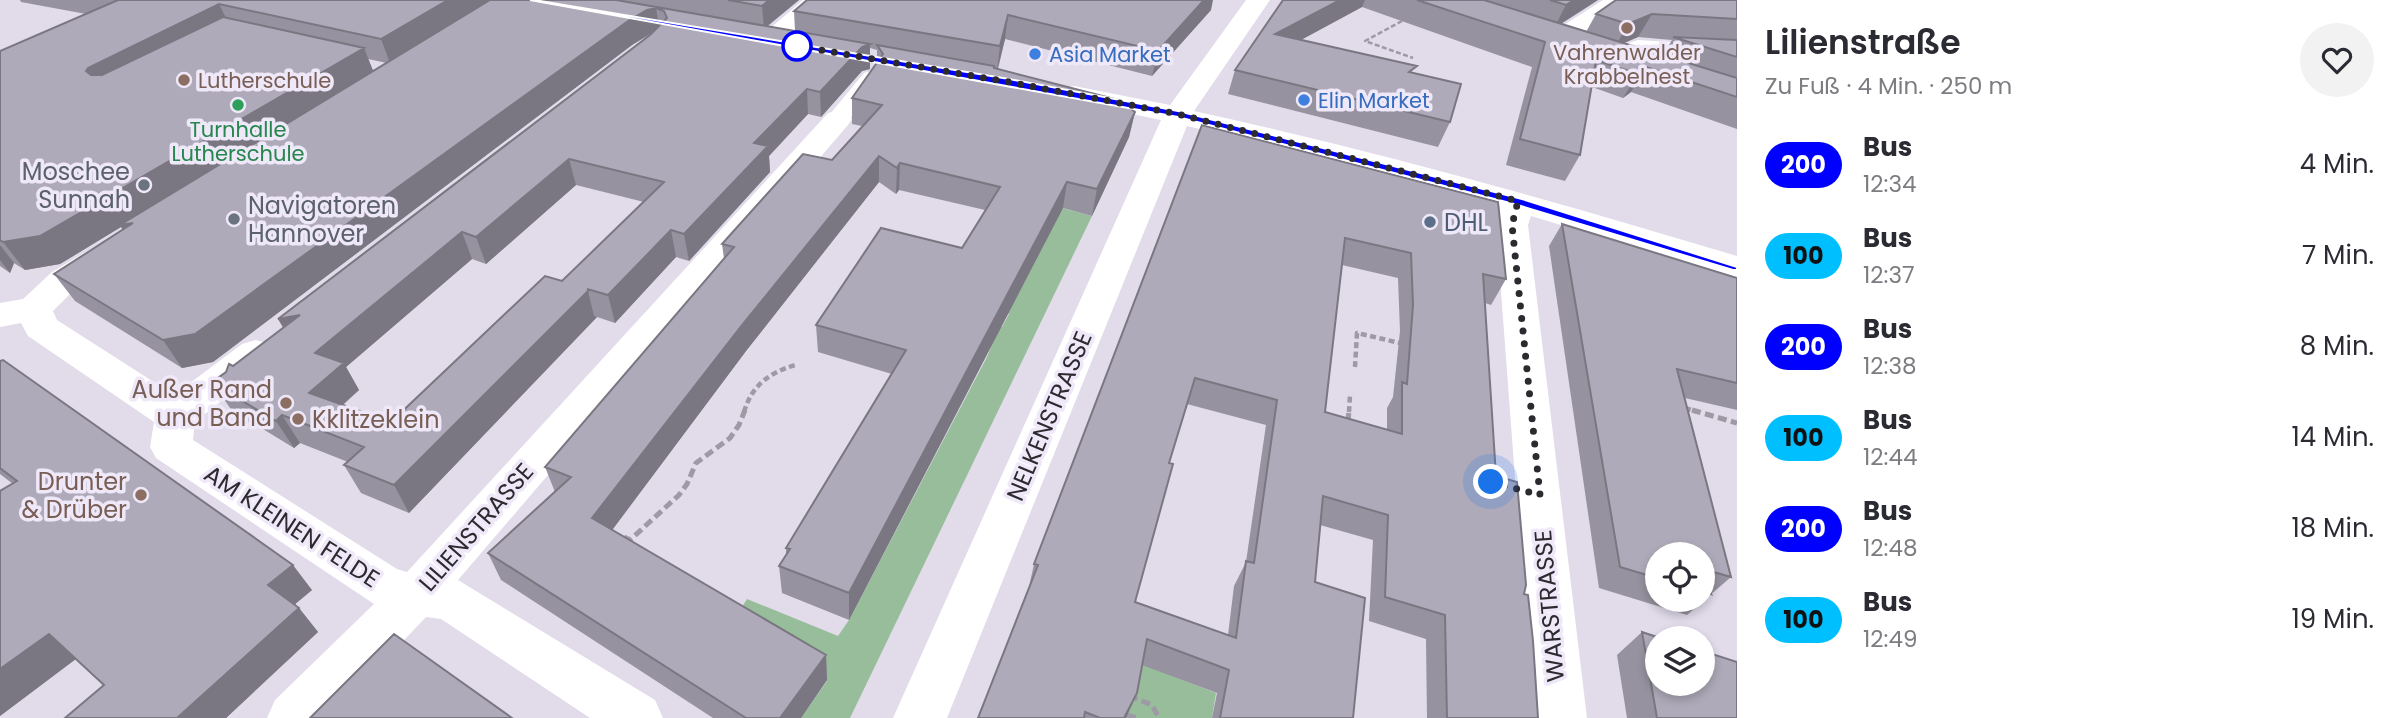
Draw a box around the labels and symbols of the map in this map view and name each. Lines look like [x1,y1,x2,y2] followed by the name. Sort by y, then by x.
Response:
[1619,20,1635,36] marker: Vahrenwalder Krabbelnest
[782,31,812,61] unlabelled marker
[1553,38,1701,91] place label: Vahrenwalder Krabbelnest
[1049,40,1171,69] place label: Asia Market
[1027,46,1043,62] marker: Asia Market
[198,66,331,95] place label: Lutherschule
[176,72,192,88] marker: Lutherschule
[1318,86,1430,115] place label: Elin Market
[1296,92,1312,108] marker: Elin Market
[230,97,246,113] marker: Turnhalle Lutherschule
[171,115,305,168] place label: Turnhalle Lutherschule
[22,155,130,216] place label: Moschee Sunnah
[136,177,152,193] marker: Moschee Sunnah
[248,189,396,250] place label: Navigatoren Hannover
[1444,206,1488,239] place label: DHL
[226,211,242,227] marker: Navigatoren Hannover
[1422,214,1438,230] marker: DHL
[998,326,1100,506] street label: NELKENSTRASSE
[131,373,272,434] place label: Außer Rand und Band
[278,395,294,411] marker: Außer Rand und Band
[312,403,440,436] place label: Kklitzeklein
[290,411,306,427] marker: Kklitzeklein
[411,456,541,598] street label: LILIENSTRASSE
[198,457,386,595] street label: AM KLEINEN FELDE
[1473,464,1508,499] your location
[22,465,127,526] place label: Drunter & Drüber
[133,487,149,503] marker: Drunter & Drüber
[1526,529,1572,683] street label: WARSTRASSE

